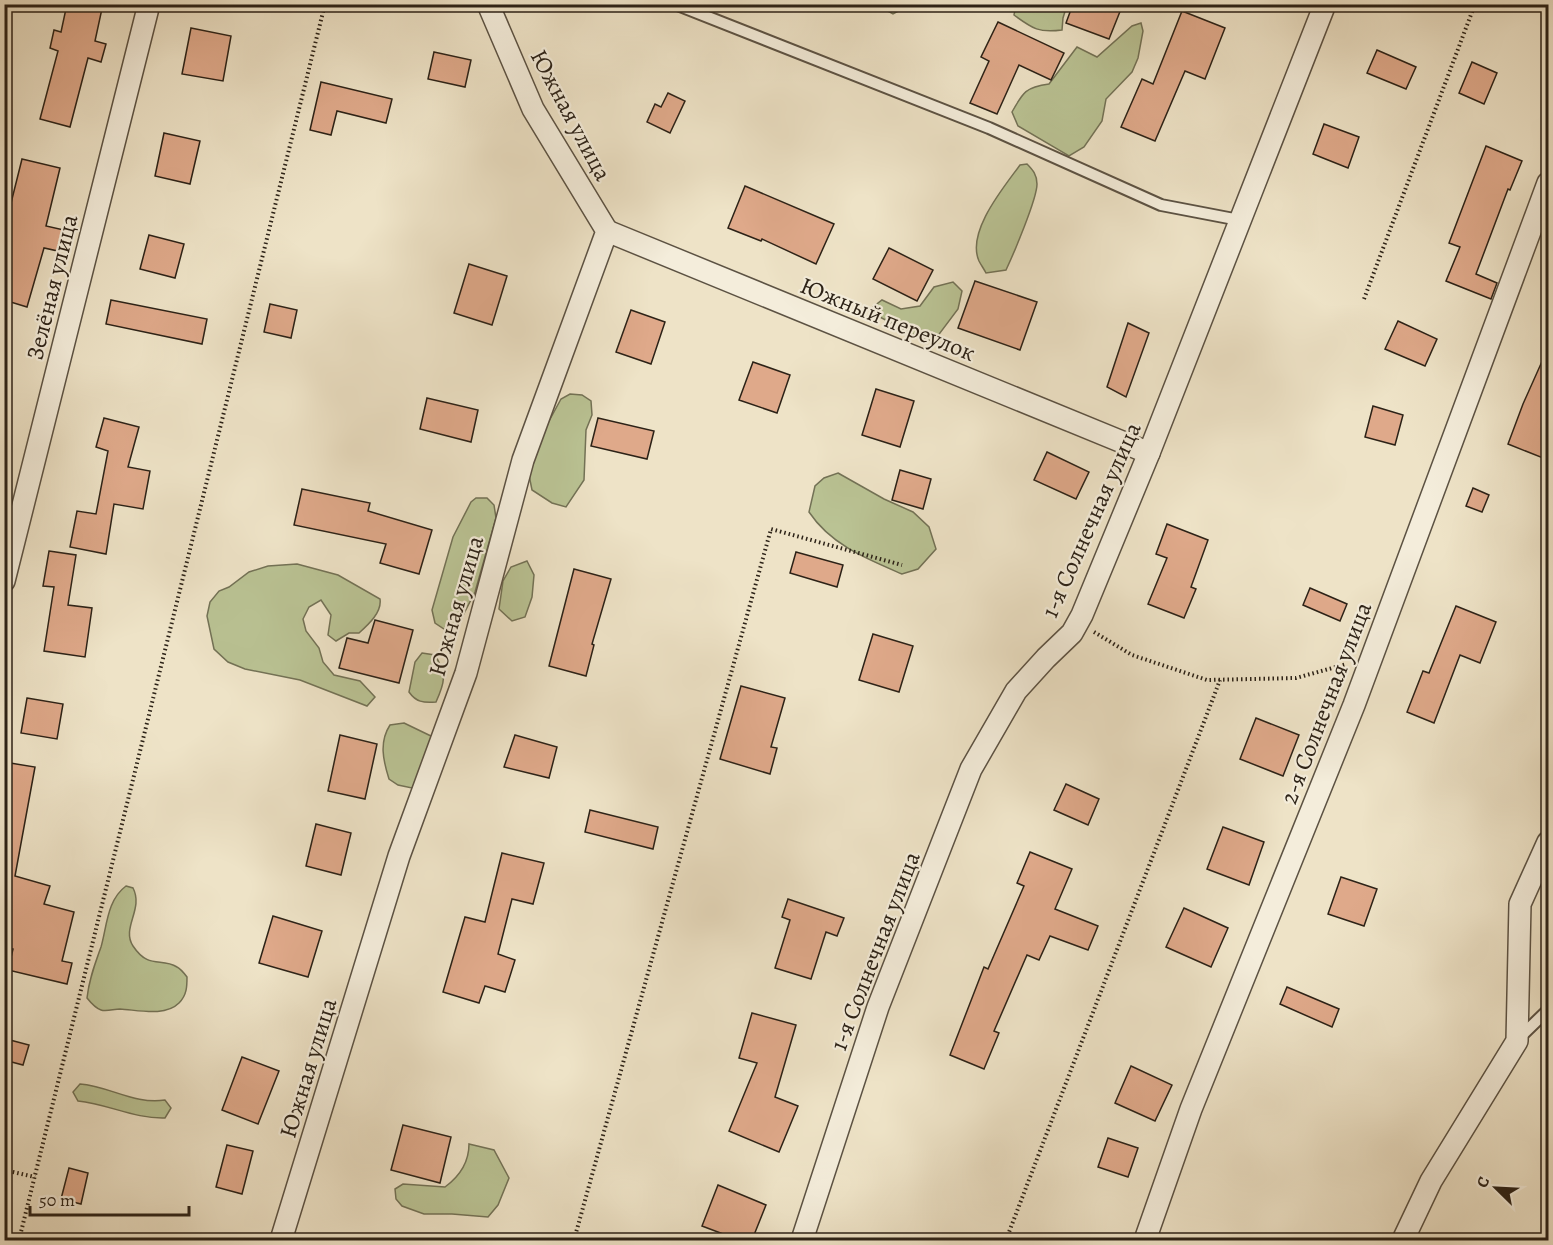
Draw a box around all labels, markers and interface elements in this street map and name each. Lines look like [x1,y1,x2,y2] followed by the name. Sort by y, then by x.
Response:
[523,44,619,186] street label: Южная улица
[18,211,86,363] street label: Зелёная улица
[796,269,980,369] street label: Южный переулок
[1033,417,1149,623] street label: 1-я Солнечная улица
[421,532,491,680] street label: Южная улица
[1273,597,1379,809] street label: 2-я Солнечная улица
[822,847,928,1055] street label: 1-я Солнечная улица
[272,994,344,1142] street label: Южная улица
[1466,1158,1526,1218] north arrow
[1471,1173,1495,1191] text: С
[30,1179,189,1217] scale bar
[39,1188,75,1212] text: 50 m

